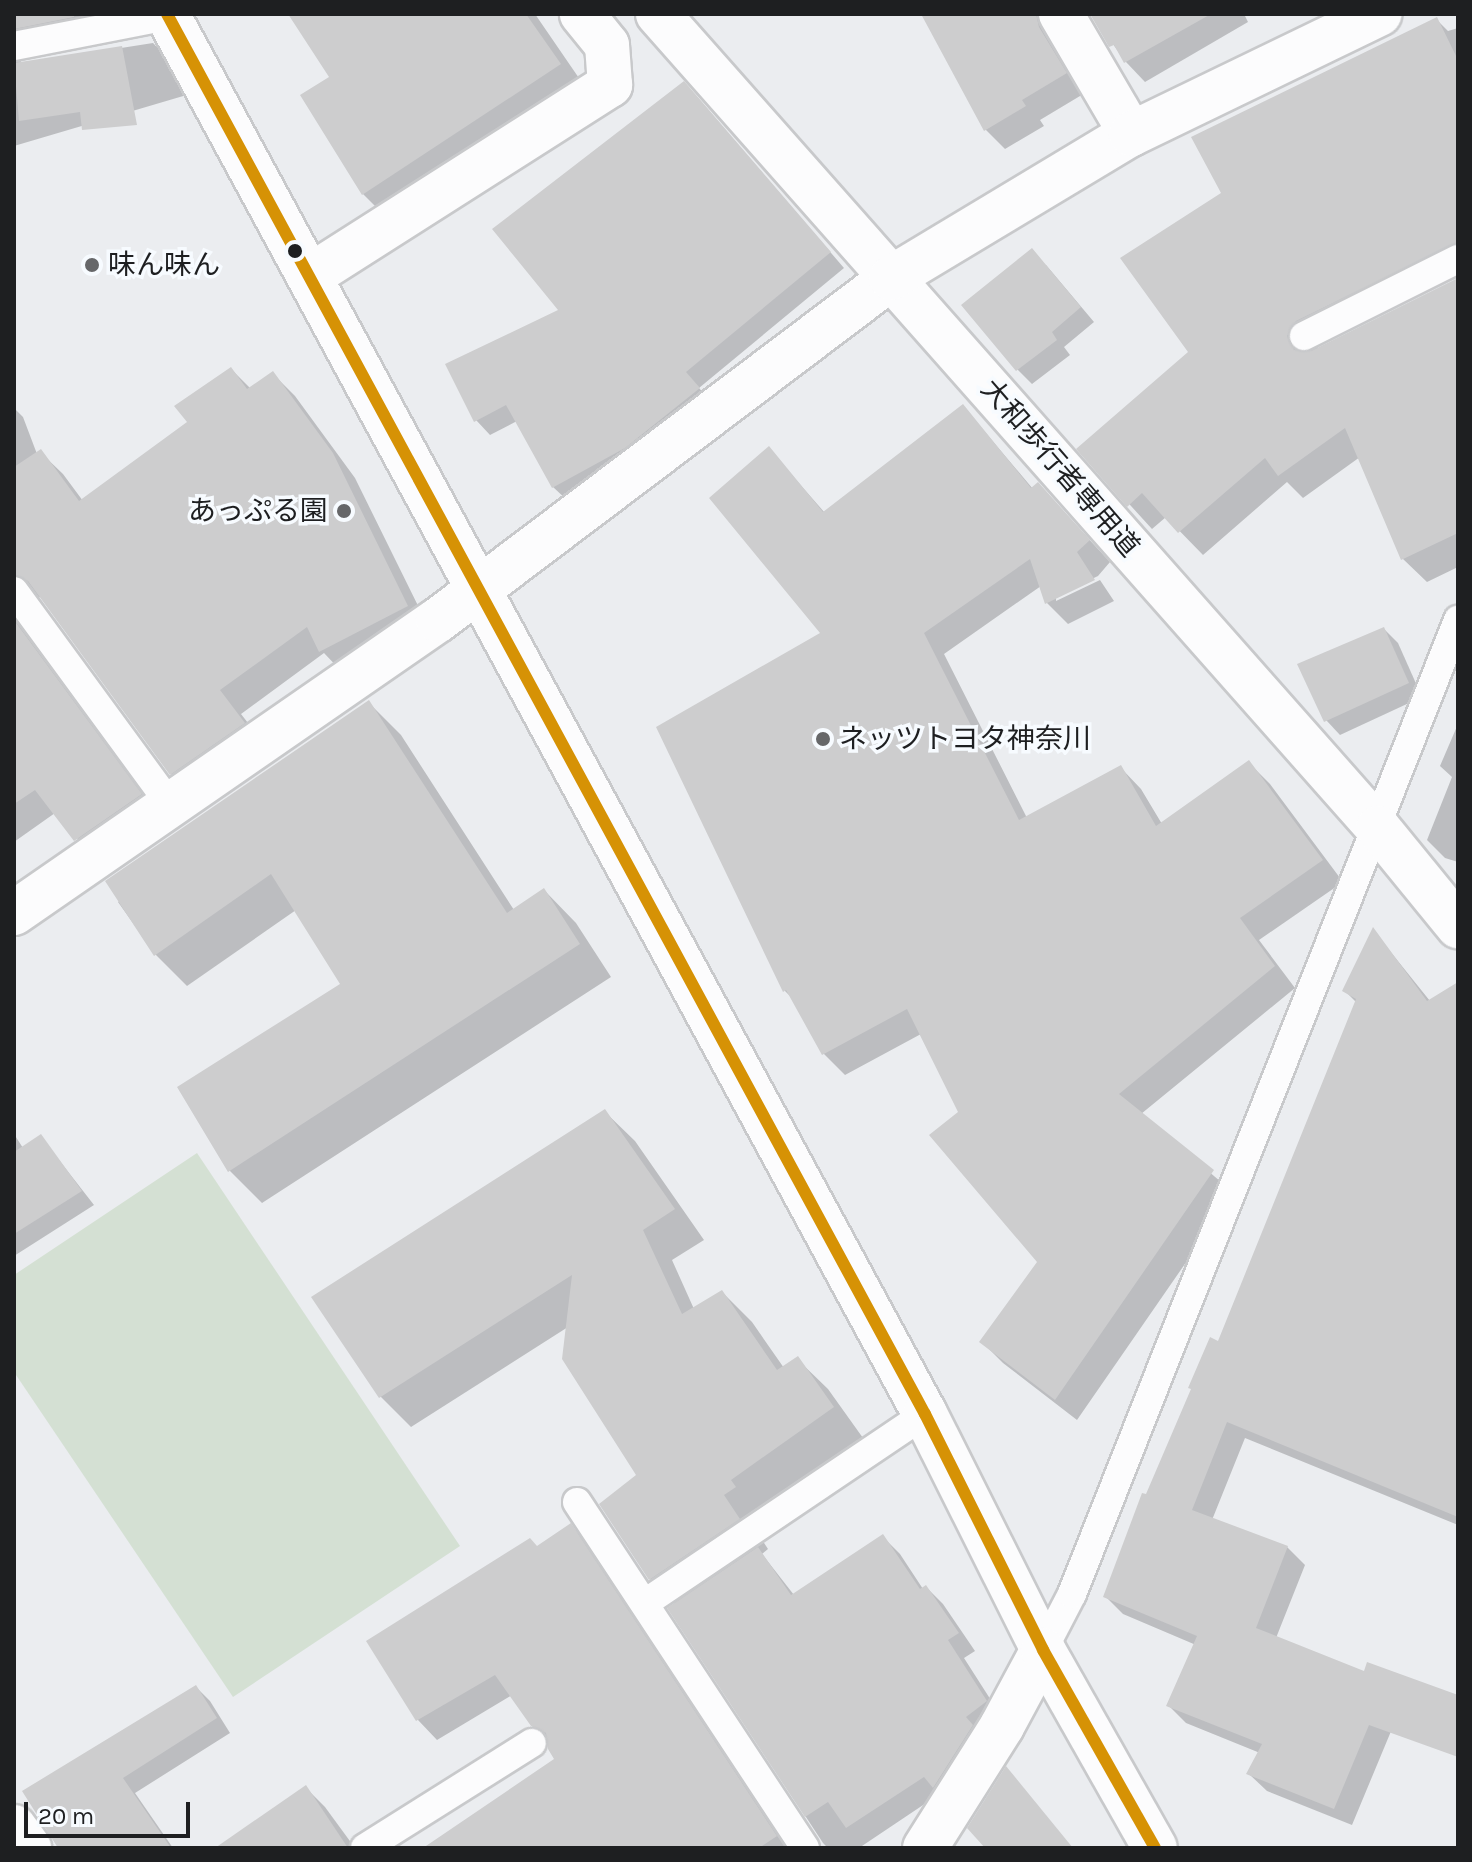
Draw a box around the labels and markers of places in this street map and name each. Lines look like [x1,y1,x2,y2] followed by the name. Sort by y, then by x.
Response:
[287,243,303,259] unlabelled marker
[108,248,220,282] place label: 味ん味ん
[83,256,101,274] marker: 味ん味ん
[188,494,328,528] place label: あっぷる園
[335,502,353,520] marker: あっぷる園
[839,722,1091,756] place label: ネッツトヨタ神奈川
[814,730,832,748] marker: ネッツトヨタ神奈川

